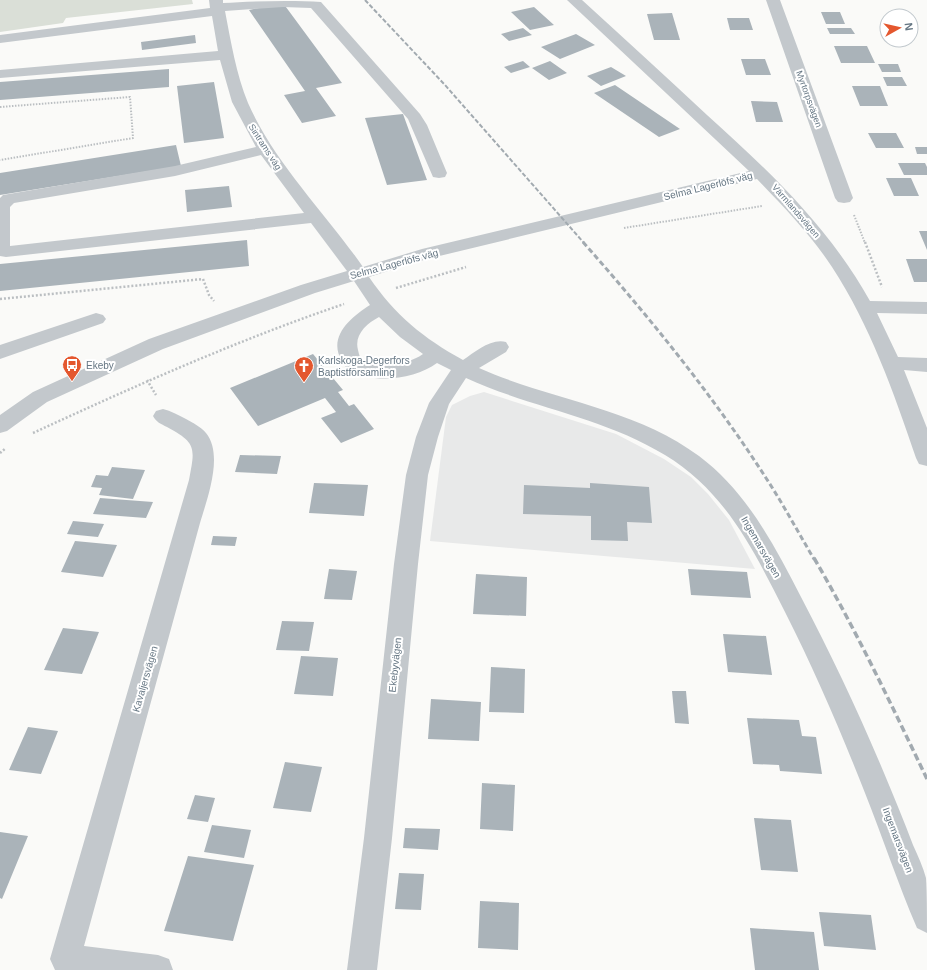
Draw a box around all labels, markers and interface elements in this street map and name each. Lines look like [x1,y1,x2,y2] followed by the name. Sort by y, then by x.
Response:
[879,8,919,48] north arrow
[902,22,915,31] text: N
[794,69,824,129] street label: Myrtorpsvägen
[247,122,283,172] street label: Sintrams väg
[662,170,754,202] street label: Selma Lagerlöfs väg
[770,182,822,240] street label: Värmlandsvägen
[349,247,439,281] street label: Selma Lagerlöfs väg
[61,354,83,382] bus stop icon: Ekeby
[293,355,315,383] church icon: Karlskoga-Degerfors Baptistförsamling
[318,355,410,378] place label: Karlskoga-Degerfors Baptistförsamling
[86,360,114,371] place label: Ekeby
[739,514,783,580] street label: Ingemarsvägen
[387,637,403,693] street label: Ekebyvägen
[130,645,160,713] street label: Kavaljersvägen
[881,806,915,874] street label: Ingemarsvägen

